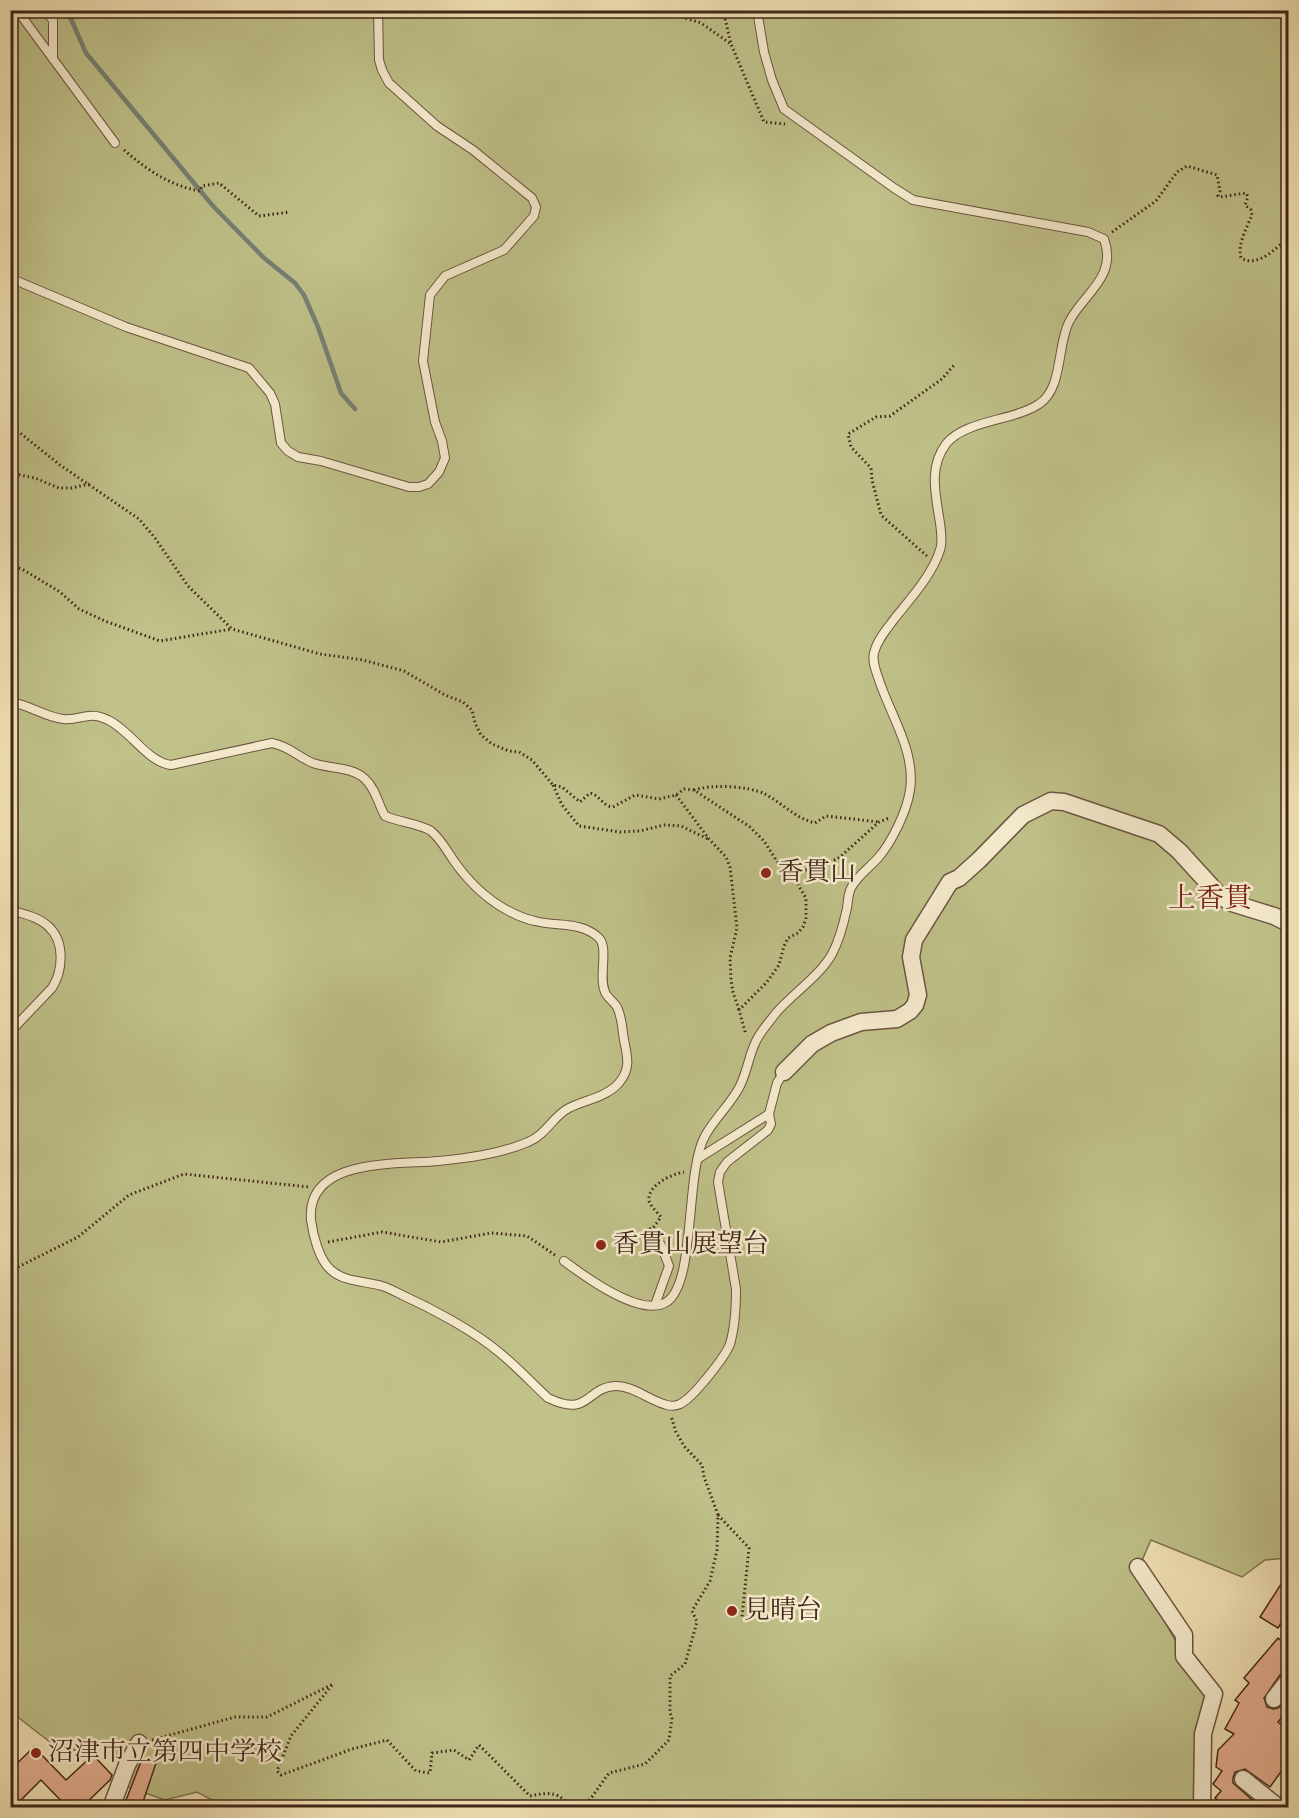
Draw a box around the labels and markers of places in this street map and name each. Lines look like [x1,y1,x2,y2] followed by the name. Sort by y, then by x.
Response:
[778,855,856,892] place label: 香貫山
[759,866,773,880] marker: 香貫山
[613,1227,769,1264] place label: 香貫山展望台
[594,1238,608,1252] marker: 香貫山展望台
[744,1593,822,1630] place label: 見晴台
[725,1604,739,1618] marker: 見晴台
[48,1735,282,1772] place label: 沼津市立第四中学校
[29,1746,43,1760] marker: 沼津市立第四中学校

